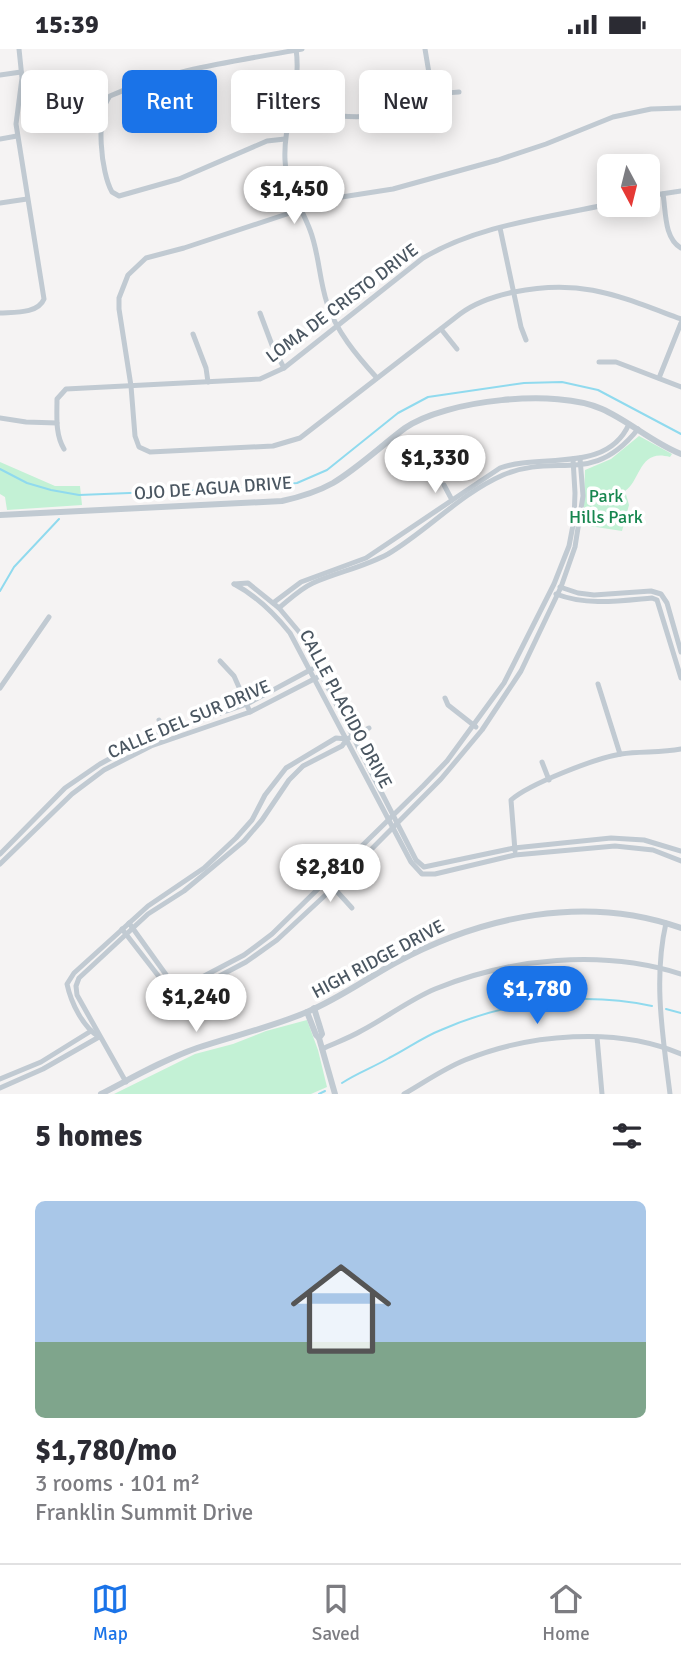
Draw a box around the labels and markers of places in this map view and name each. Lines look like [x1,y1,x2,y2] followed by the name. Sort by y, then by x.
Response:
[237,167,351,226] pin: $1,450
[378,435,492,495] pin: $1,330
[273,845,387,904] pin: $2,810
[480,967,594,1026] pin: $1,780
[139,975,253,1034] pin: $1,240

